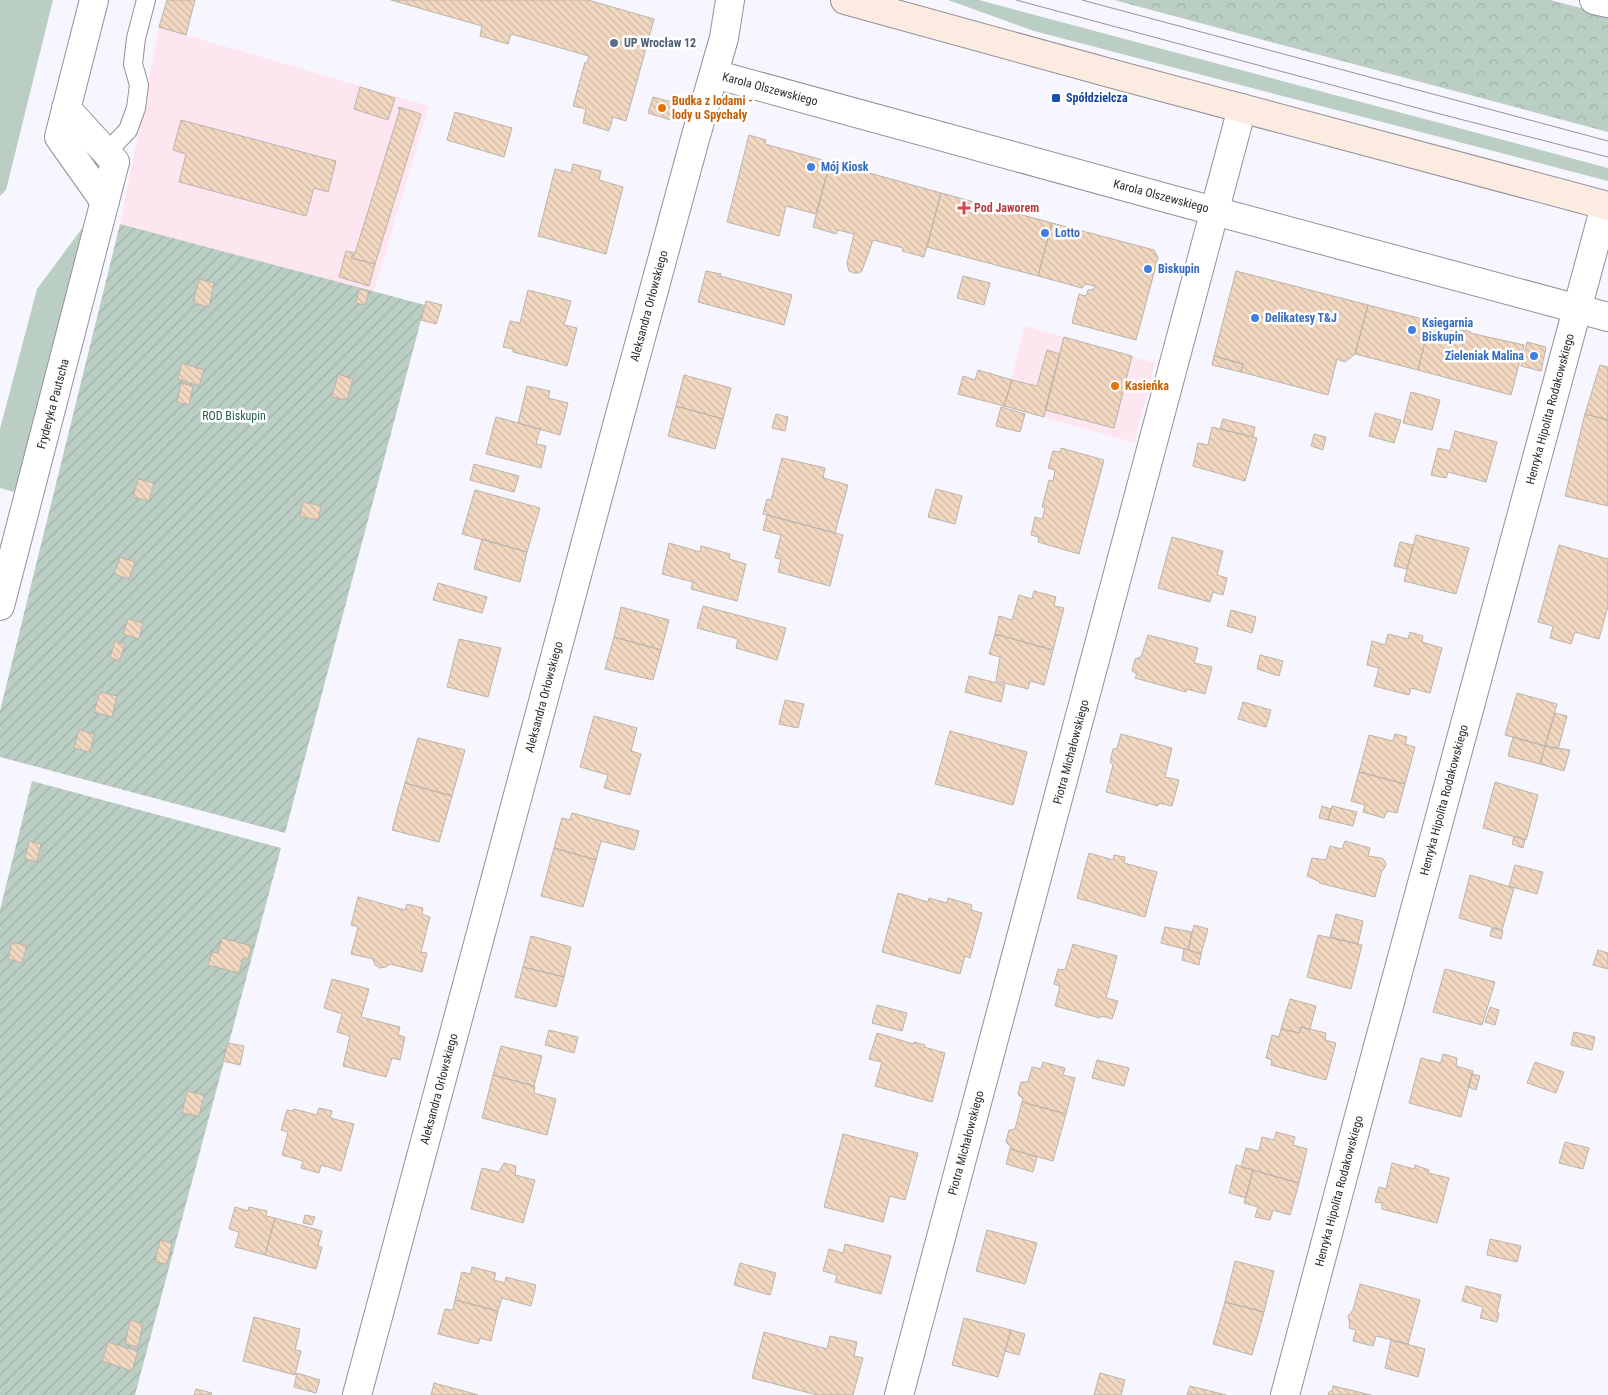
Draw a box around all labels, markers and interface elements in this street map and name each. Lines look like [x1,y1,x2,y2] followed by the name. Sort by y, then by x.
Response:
[624,36,696,50] place label: UP Wrocław 12
[608,37,620,49] marker: UP Wrocław 12
[721,70,819,108] street label: Karola Olszewskiego
[1066,91,1128,105] place label: Spółdzielcza
[1050,92,1062,104] marker: Spółdzielcza
[672,94,753,122] place label: Budka z lodami - lody u Spychały
[656,102,668,114] marker: Budka z lodami - lody u Spychały
[821,160,869,174] place label: Mój Kiosk
[805,161,817,173] marker: Mój Kiosk
[1112,177,1210,215] street label: Karola Olszewskiego
[974,201,1039,215] place label: Pod Jaworem
[958,202,970,214] marker: Pod Jaworem
[1055,226,1080,240] place label: Lotto
[1039,227,1051,239] marker: Lotto
[627,249,671,363] street label: Aleksandra Orłowskiego
[1158,262,1200,276] place label: Biskupin
[1142,263,1154,275] marker: Biskupin
[1265,311,1337,325] place label: Delikatesy T&J
[1249,312,1261,324] marker: Delikatesy T&J
[1422,316,1473,344] place label: Ksiegarnia Biskupin
[1406,324,1418,336] marker: Ksiegarnia Biskupin
[1523,332,1577,486] street label: Henryka Hipolita Rodakowskiego
[1445,349,1524,363] place label: Zieleniak Malina
[1528,350,1540,362] marker: Zieleniak Malina
[34,357,72,451] street label: Fryderyka Pautscha
[1125,379,1169,393] place label: Kasieńka
[1109,380,1121,392] marker: Kasieńka
[202,409,266,423] park label: ROD Biskupin
[522,640,566,754] street label: Aleksandra Orłowskiego
[1050,698,1092,806] street label: Piotra Michałowskiego
[1417,723,1471,877] street label: Henryka Hipolita Rodakowskiego
[417,1032,461,1146] street label: Aleksandra Orłowskiego
[945,1089,987,1197] street label: Piotra Michałowskiego
[1312,1114,1366,1268] street label: Henryka Hipolita Rodakowskiego

